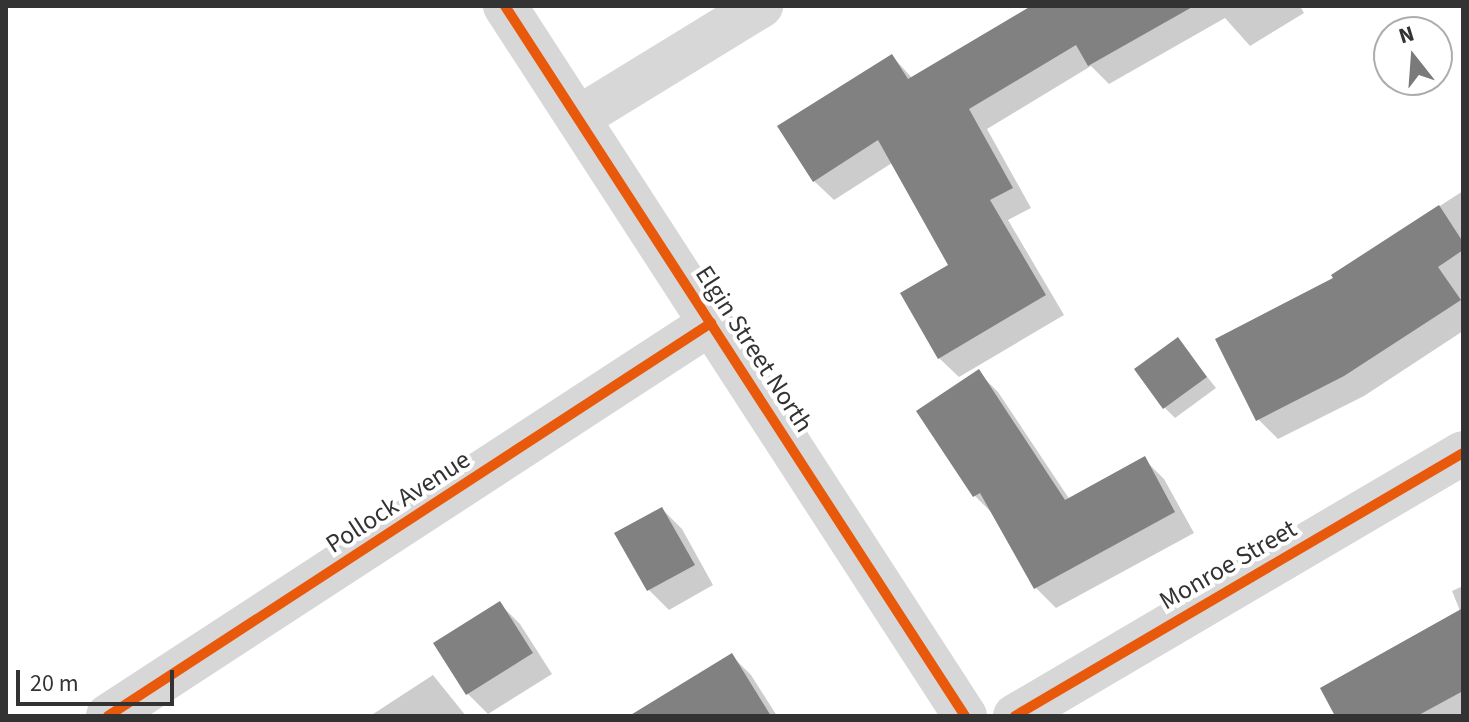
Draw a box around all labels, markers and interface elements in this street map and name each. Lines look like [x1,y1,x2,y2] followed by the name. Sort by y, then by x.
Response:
[1373,16,1453,96] north arrow
[1395,18,1418,52] text: N
[689,260,819,438] street label: Elgin Street North
[320,444,476,560] street label: Pollock Avenue
[1154,513,1302,617] street label: Monroe Street
[20,654,178,704] scale bar
[30,666,79,701] text: 20 m

